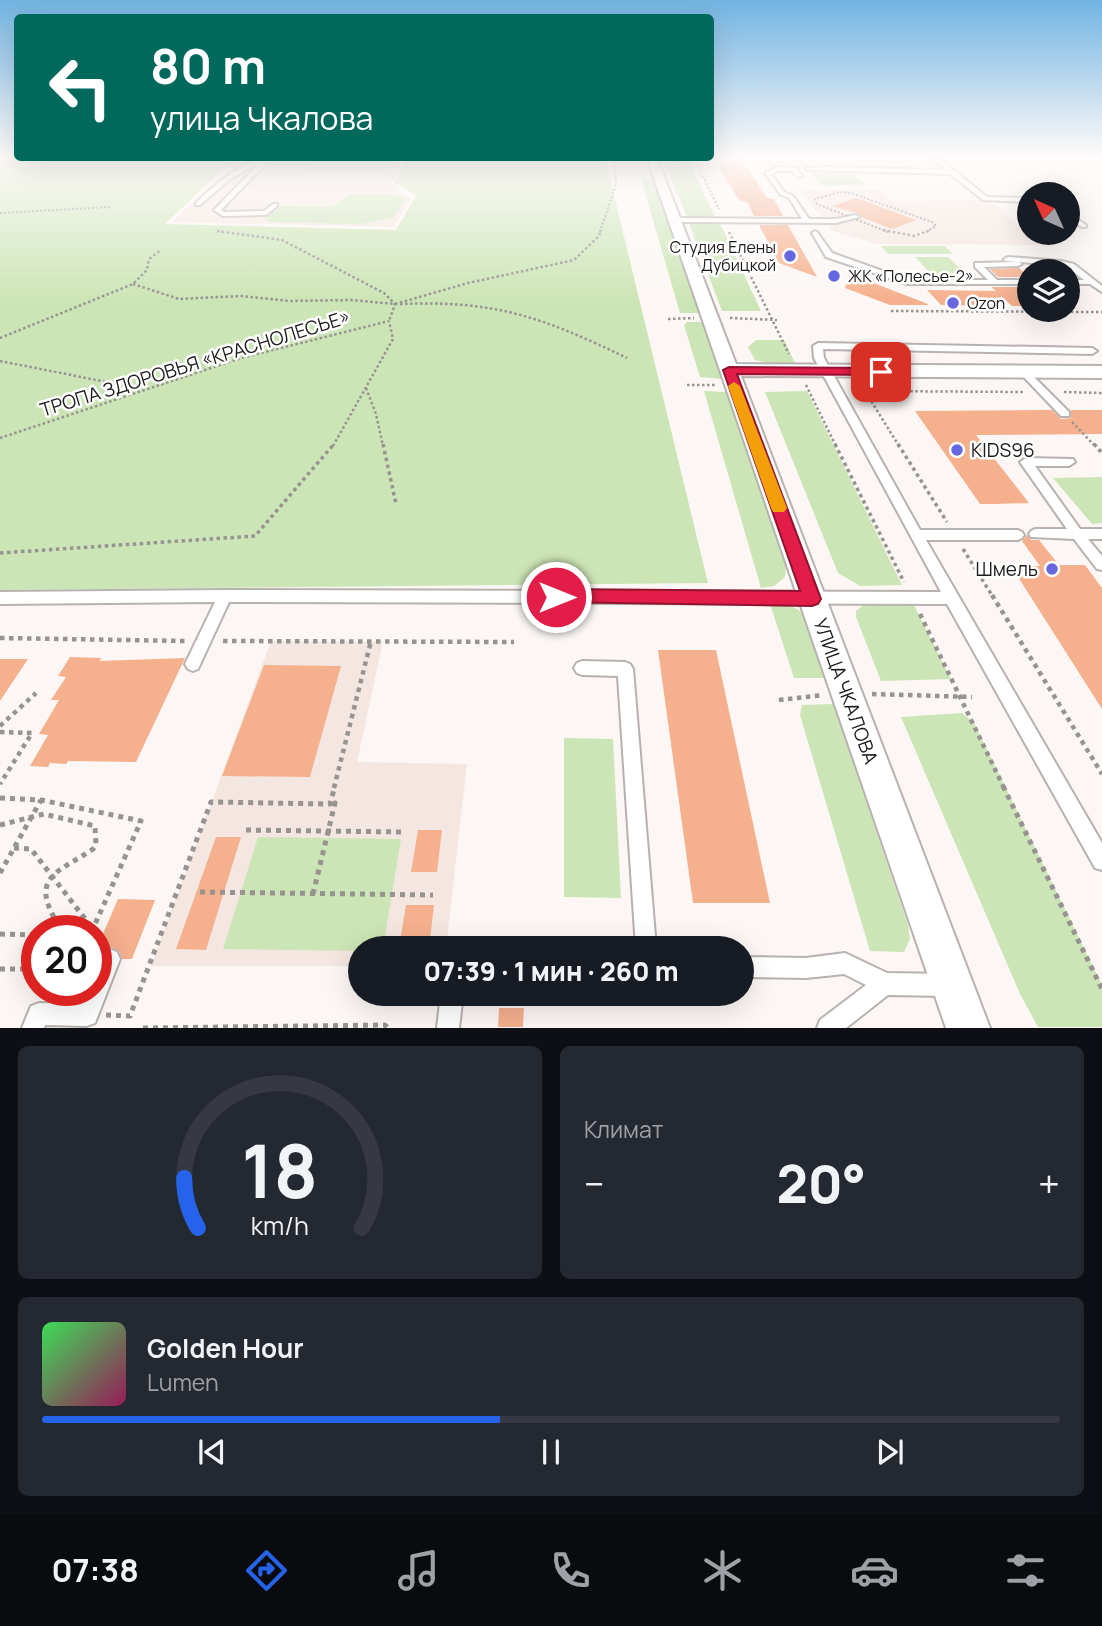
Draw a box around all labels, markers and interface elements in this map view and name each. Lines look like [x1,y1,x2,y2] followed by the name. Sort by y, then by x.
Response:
[150,32,266,99] text: 80 m
[35,42,126,133] icon: left
[150,96,373,140] text: улица Чкалова
[1017,182,1080,245] north arrow
[1017,182,1080,322] map controls
[670,236,776,276] place label: Студия Елены Дубицкой
[782,248,798,264] marker: Студия Елены Дубицкой
[1017,259,1080,322] button: layers
[848,265,973,287] place label: ЖК «Полесье-2»
[826,268,842,284] marker: ЖК «Полесье-2»
[967,292,1005,314] place label: Ozon
[945,295,961,311] marker: Ozon
[37,303,353,423] street label: ТРОПА ЗДОРОВЬЯ «КРАСНОЛЕСЬЕ»
[851,342,911,402] pin
[862,353,900,391] icon: arrive
[971,437,1035,463] place label: KIDS96
[949,442,965,458] marker: KIDS96
[975,556,1038,582] place label: Шмель
[519,560,593,634] position arrow
[1044,561,1060,577] marker: Шмель
[808,615,884,767] street label: УЛИЦА ЧКАЛОВА
[21,915,112,1006] speed limit sign: 20
[424,953,678,989] text: 07:39 · 1 мин · 260 m
[584,1113,663,1145] text: Климат
[242,1121,318,1221] text: 18
[776,1148,866,1219] text: 20°
[584,1157,605,1209] text: −
[1038,1157,1060,1209] text: +
[251,1208,309,1243] text: km/h
[147,1330,304,1366] text: Golden Hour
[147,1366,219,1398] text: Lumen
[193,1433,231,1471] icon: previous
[532,1433,570,1471] icon: pause
[871,1433,909,1471] icon: next
[242,1546,291,1595] icon: directions
[394,1546,443,1595] icon: music
[546,1546,595,1595] icon: phone
[698,1546,747,1595] icon: climate
[850,1546,899,1595] icon: car
[1001,1546,1050,1595] icon: filters
[51,1548,139,1592] text: 07:38

